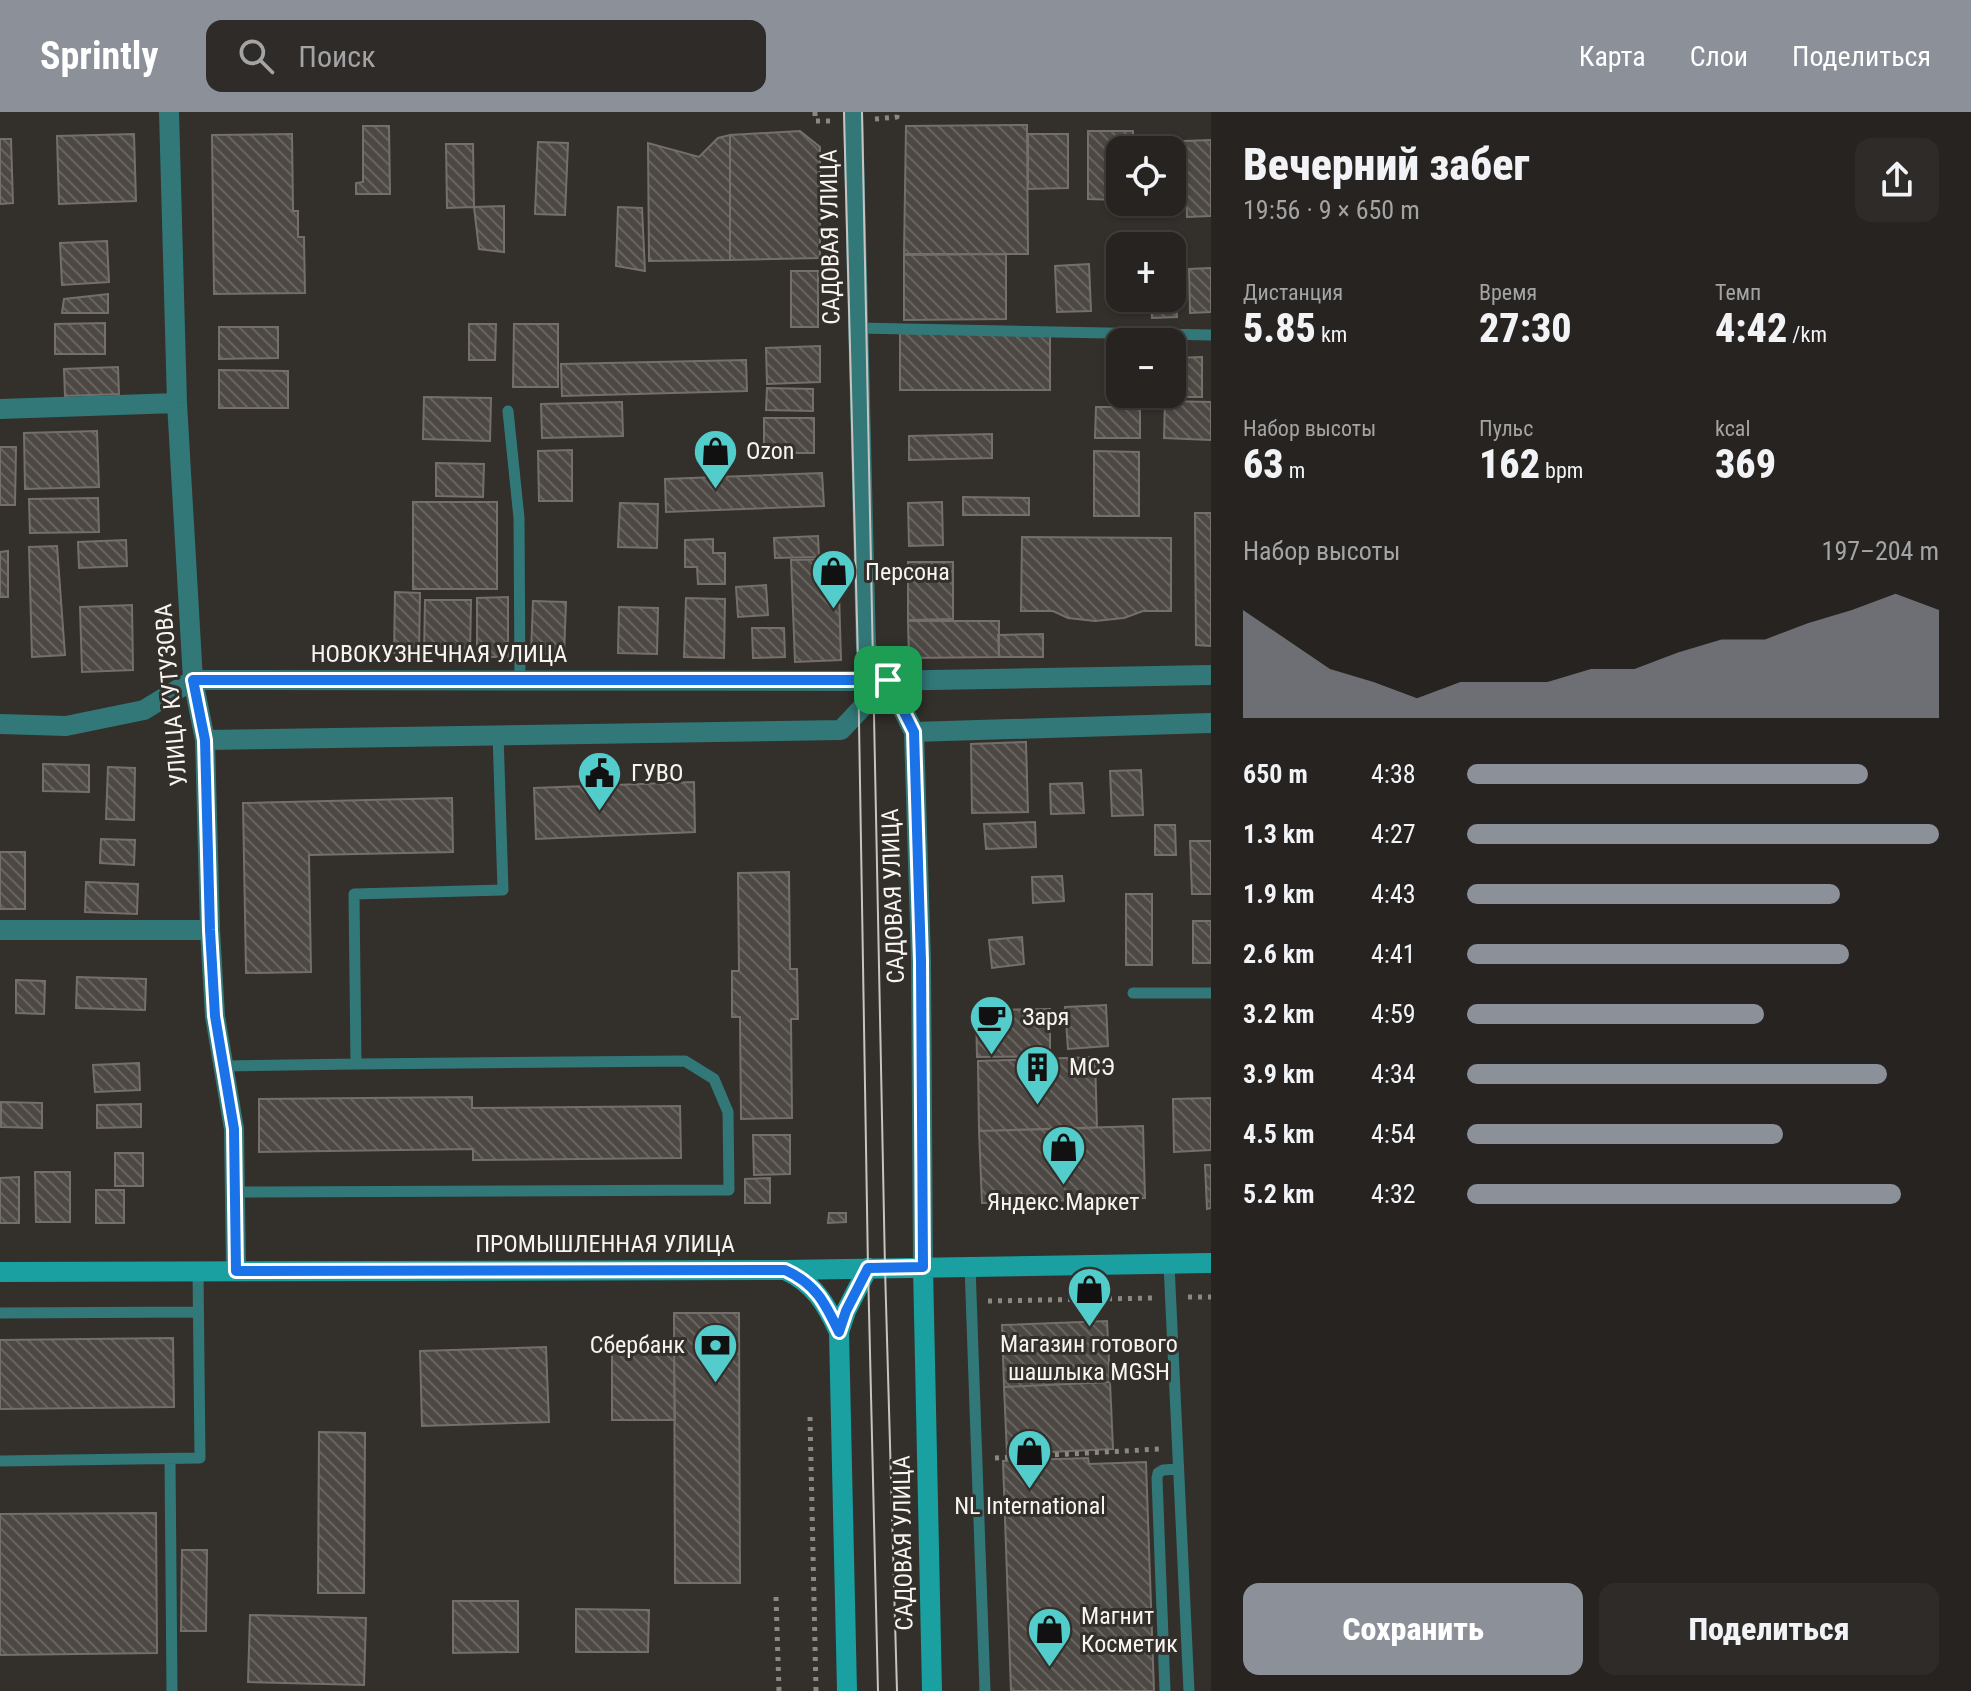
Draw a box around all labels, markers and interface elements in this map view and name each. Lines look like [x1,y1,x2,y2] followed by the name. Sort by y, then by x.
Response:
[206,20,766,92] search box
[40,34,158,78] text: Sprintly
[234,34,278,78] icon: search
[298,39,376,74] text: Поиск
[1579,40,1646,73] text: Карта
[1690,40,1748,73] text: Слои
[1792,40,1931,73] text: Поделиться
[1106,136,1186,408] map controls
[1106,136,1186,216] button: locate
[1855,138,1939,222] button: share
[1243,139,1530,191] text: Вечерний забег
[814,149,846,325] street label: САДОВАЯ УЛИЦА
[1243,195,1420,225] text: 19:56 · 9 × 650 m
[1106,232,1186,312] button: +
[1243,280,1343,305] text: Дистанция
[1479,280,1537,305] text: Время
[1715,280,1761,305] text: Темп
[1243,305,1316,352] text: 5.85
[1479,305,1572,352] text: 27:30
[1715,305,1787,352] text: 4:42
[1316,322,1347,347] text: km
[1787,322,1827,347] text: /km
[1106,328,1186,408] button: −
[1243,416,1376,441] text: Набор высоты
[1479,416,1533,441] text: Пульс
[1715,416,1750,441] text: kcal
[691,427,739,490] shop icon: Ozon
[746,437,794,465] place label: Ozon
[1243,441,1284,488] text: 63
[1479,441,1540,488] text: 162
[1715,441,1776,488] text: 369
[1284,458,1305,483] text: m
[1540,458,1583,483] text: bpm
[1243,536,1400,566] text: Набор высоты
[1822,536,1939,566] text: 197–204 m
[810,548,858,611] shop icon: Персона
[865,558,950,586] place label: Персона
[149,602,193,788] street label: УЛИЦА КУТУЗОВА
[311,640,567,668] street label: НОВОКУЗНЕЧНАЯ УЛИЦА
[854,646,922,714] pin
[866,658,910,702] icon: arrive
[576,749,624,812] public building icon: ГУВО
[631,759,683,787] place label: ГУВО
[1243,759,1308,789] text: 650 m
[1371,759,1416,789] text: 4:38
[876,808,910,984] street label: САДОВАЯ УЛИЦА
[1243,819,1315,849] text: 1.3 km
[1371,819,1416,849] text: 4:27
[1243,879,1315,909] text: 1.9 km
[1371,879,1416,909] text: 4:43
[1243,939,1315,969] text: 2.6 km
[1371,939,1416,969] text: 4:41
[967,993,1015,1056] cafe icon: Заря
[1243,999,1315,1029] text: 3.2 km
[1371,999,1416,1029] text: 4:59
[1022,1003,1069,1031] place label: Заря
[1014,1043,1062,1106] building icon: МСЭ
[1069,1053,1115,1081] place label: МСЭ
[1243,1059,1315,1089] text: 3.9 km
[1371,1059,1416,1089] text: 4:34
[1243,1119,1315,1149] text: 4.5 km
[1371,1119,1416,1149] text: 4:54
[1039,1124,1087,1187] shop icon: Яндекс.Маркет
[1243,1179,1315,1209] text: 5.2 km
[1371,1179,1416,1209] text: 4:32
[987,1188,1139,1216] place label: Яндекс.Маркет
[475,1230,735,1258] street label: ПРОМЫШЛЕННАЯ УЛИЦА
[1065,1266,1113,1329] shop icon: Магазин готового шашлыка MGSH
[692,1321,740,1384] bank icon: Сбербанк
[1000,1330,1178,1386] place label: Магазин готового шашлыка MGSH
[590,1331,685,1359] place label: Сбербанк
[1006,1428,1054,1491] shop icon: NL International
[887,1455,919,1631] street label: САДОВАЯ УЛИЦА
[954,1492,1106,1520] place label: NL International
[1243,1583,1583,1675] button: Сохранить
[1599,1583,1939,1675] button: Поделиться
[1081,1602,1178,1658] place label: Магнит Косметик
[1026,1606,1074,1669] shop icon: Магнит Косметик

